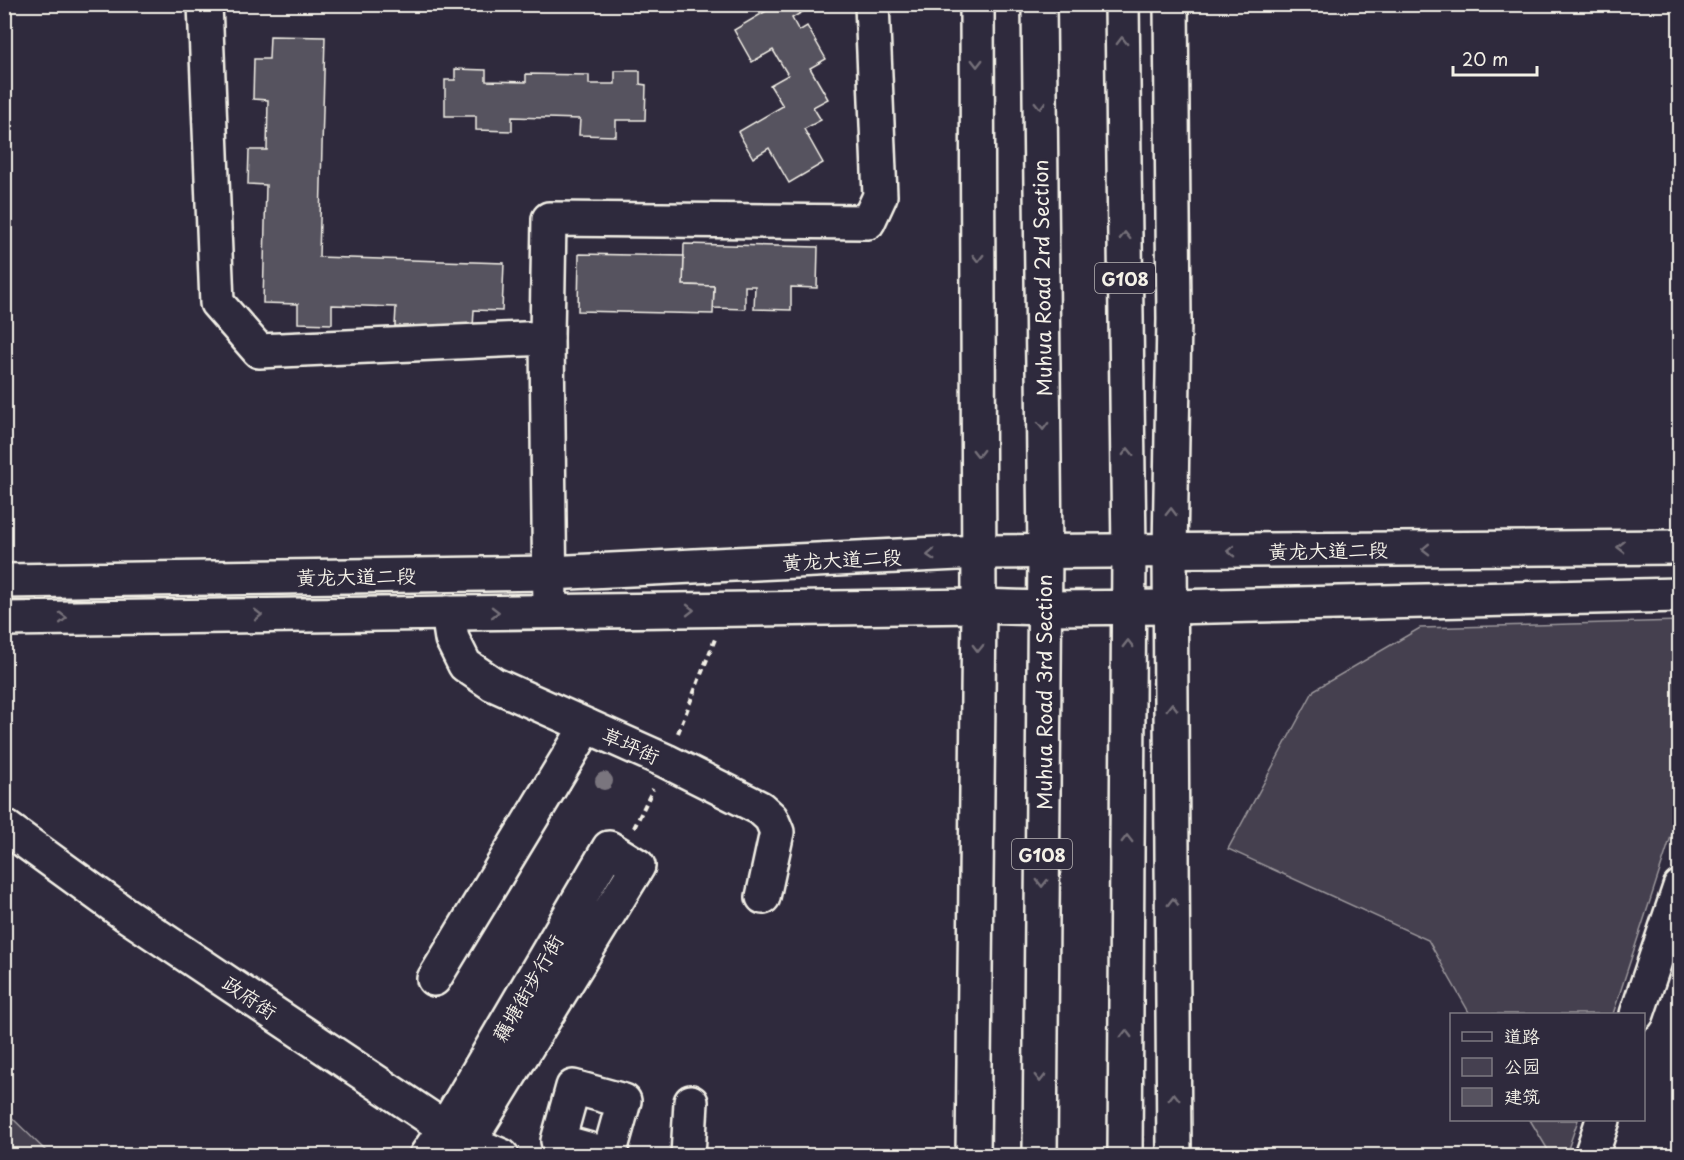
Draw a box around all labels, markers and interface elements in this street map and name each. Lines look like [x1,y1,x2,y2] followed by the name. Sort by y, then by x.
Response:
[1116,36,1128,45] one-way arrow
[1453,39,1537,77] scale bar
[1462,45,1508,72] text: 20 m
[971,58,983,67] one-way arrow
[1034,100,1046,109] one-way arrow
[1025,159,1059,397] street label: Muhua Road 2rd Section
[1119,231,1131,240] one-way arrow
[972,253,984,262] one-way arrow
[1095,263,1155,293] road number: G108
[1037,421,1049,430] one-way arrow
[1122,447,1134,456] one-way arrow
[972,448,984,457] one-way arrow
[1165,508,1177,517] one-way arrow
[1268,534,1388,566] street label: 黄龙大道二段
[781,541,903,577] street label: 黄龙大道二段
[1617,541,1626,554] one-way arrow
[1422,543,1431,555] one-way arrow
[1227,545,1236,557] one-way arrow
[927,548,936,561] one-way arrow
[296,560,416,592] street label: 黄龙大道二段
[1029,574,1059,810] street label: Muhua Road 3rd Section
[685,604,694,616] one-way arrow
[490,606,499,618] one-way arrow
[253,609,262,622] one-way arrow
[58,612,67,624] one-way arrow
[1122,640,1134,649] one-way arrow
[972,643,984,652] one-way arrow
[1166,703,1178,712] one-way arrow
[597,719,665,771] street label: 草坪街
[1121,835,1133,844] one-way arrow
[1012,839,1072,869] road number: G108
[1036,879,1048,888] one-way arrow
[1167,898,1179,907] one-way arrow
[484,929,570,1047] street label: 藕塘街步行街
[217,968,283,1026] street label: 政府街
[1450,1013,1645,1121] legend
[1504,1022,1540,1049] text: 道路
[1120,1030,1132,1039] one-way arrow
[1504,1052,1540,1079] text: 公园
[1034,1074,1047,1083] one-way arrow
[1504,1082,1540,1109] text: 建筑
[1168,1093,1180,1102] one-way arrow

